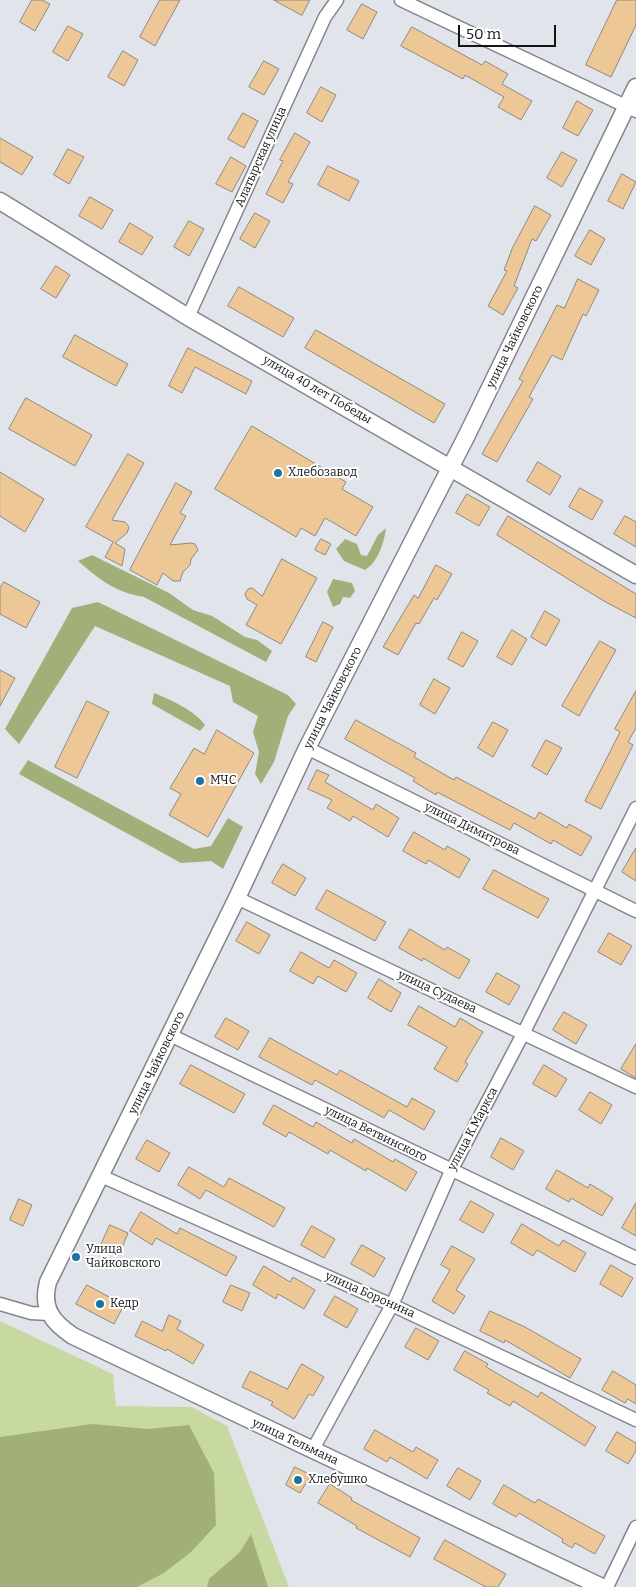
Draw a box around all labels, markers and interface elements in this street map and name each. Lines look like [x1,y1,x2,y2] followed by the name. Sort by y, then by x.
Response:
[461,15,558,47] scale bar
[466,25,501,43] text: 50 m
[232,105,290,209] street label: Алатырская улица
[484,283,546,391] street label: улица Чайковского
[260,353,374,427] street label: улица 40 лет Победы
[288,466,357,480] place label: Хлебозавод
[272,467,284,479] marker: Хлебозавод
[301,645,365,751] street label: улица Чайковского
[210,774,236,788] place label: МЧС
[194,775,206,787] marker: МЧС
[422,800,522,858] street label: улица Димитрова
[395,967,479,1017] street label: улица Судаева
[126,1009,188,1117] street label: улица Чайковского
[445,1085,501,1173] street label: улица К.Маркса
[322,1103,430,1165] street label: улица Ветвинского
[86,1243,161,1271] place label: Улица Чайковского
[70,1251,82,1263] marker: Улица Чайковского
[323,1269,417,1321] street label: улица Боронина
[110,1297,139,1311] place label: Кедр
[94,1298,106,1310] marker: Кедр
[250,1416,340,1468] street label: улица Тельмана
[308,1473,367,1487] place label: Хлебушко
[292,1474,304,1486] marker: Хлебушко

